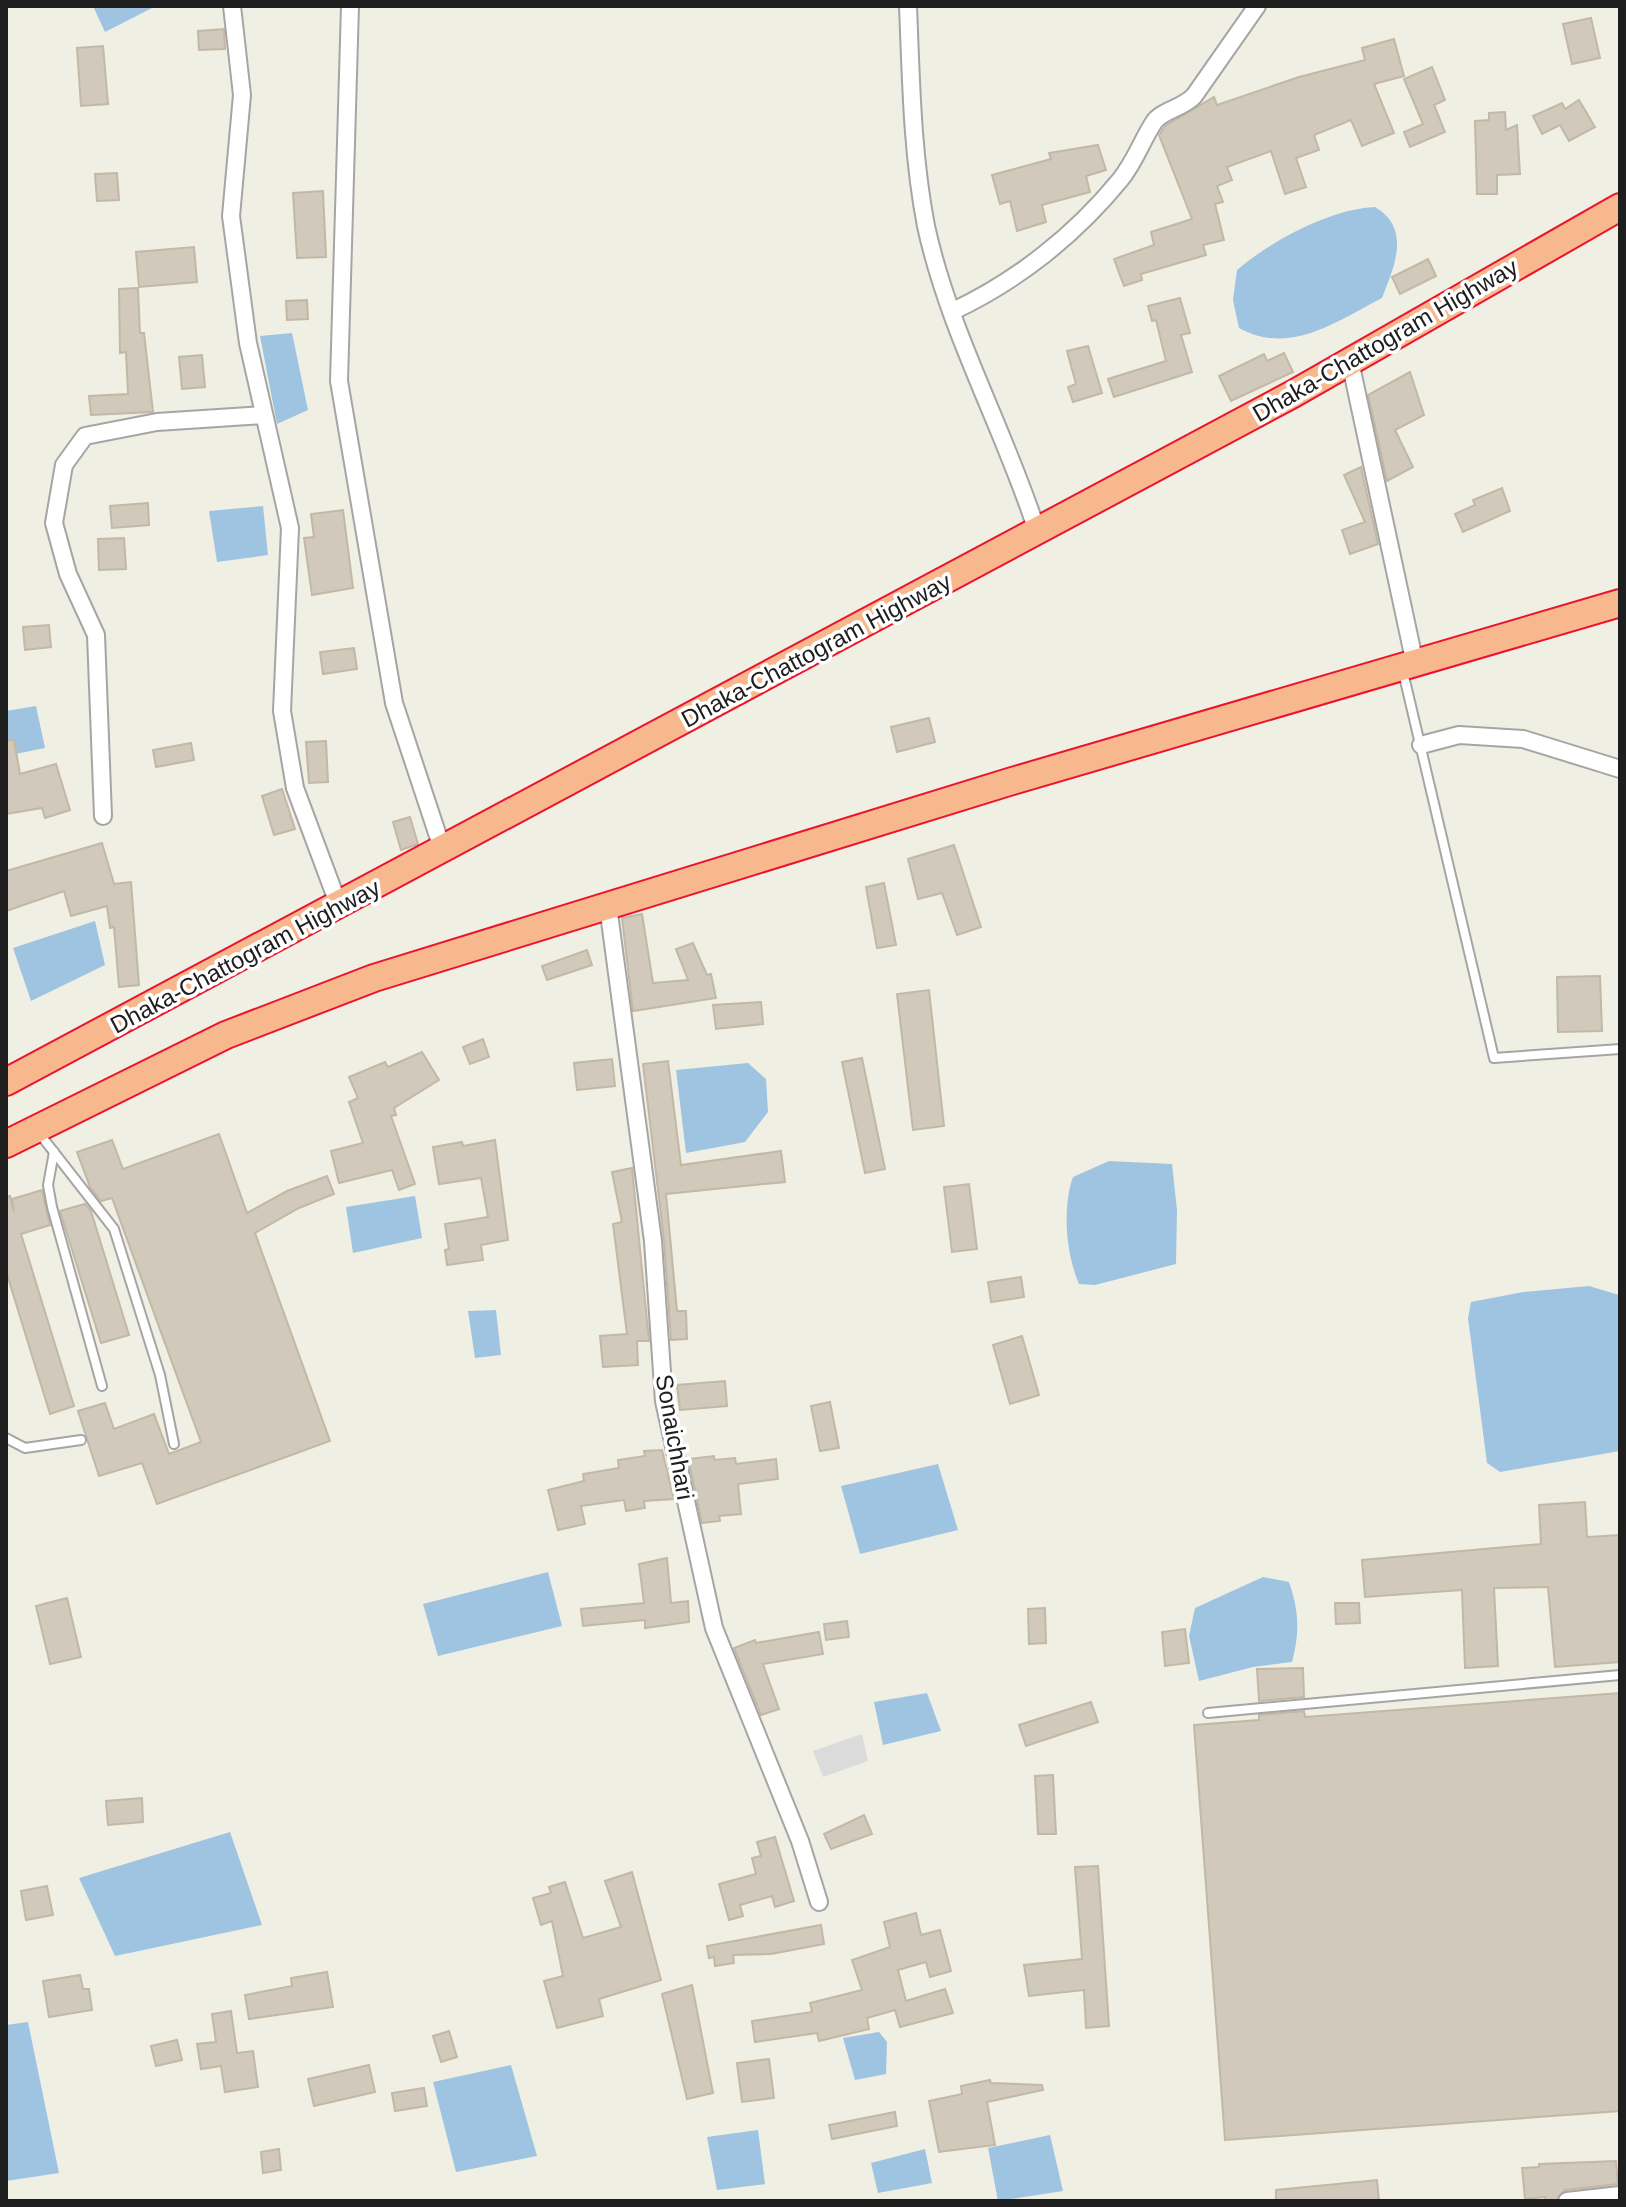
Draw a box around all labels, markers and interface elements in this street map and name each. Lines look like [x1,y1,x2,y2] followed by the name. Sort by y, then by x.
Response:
[1248,253,1522,427] street label: Dhaka-Chattogram Highway
[677,567,955,733] street label: Dhaka-Chattogram Highway
[106,873,384,1039] street label: Dhaka-Chattogram Highway
[651,1372,699,1502] street label: Sonaichhari

